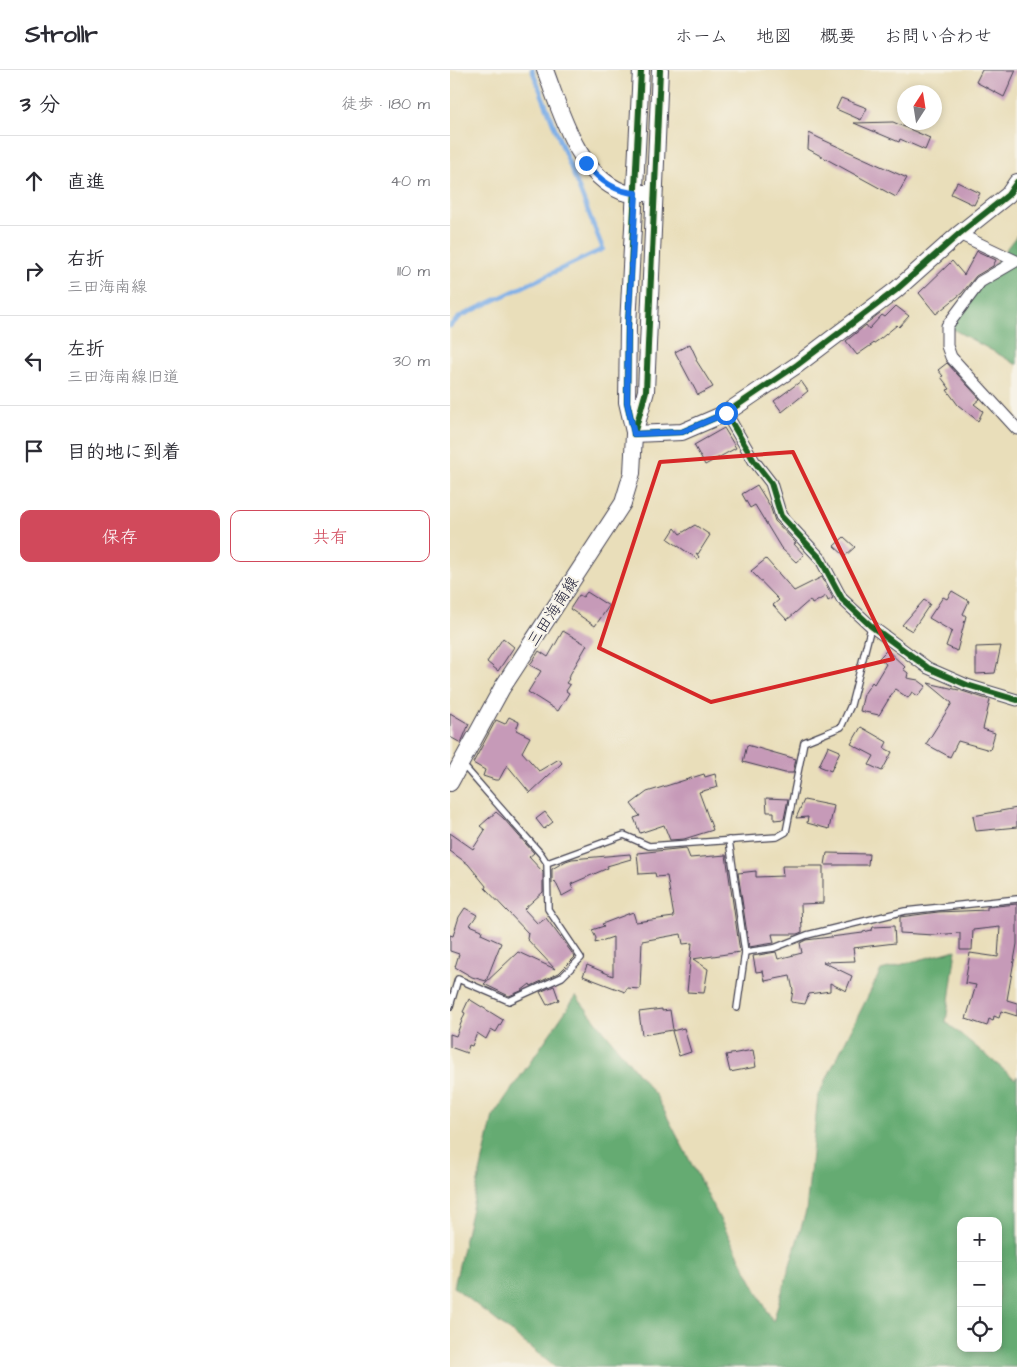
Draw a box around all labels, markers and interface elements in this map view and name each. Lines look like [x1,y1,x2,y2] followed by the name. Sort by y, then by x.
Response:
[25,18,98,52] text: Strollr
[675,24,728,49] text: ホーム
[756,24,792,49] text: 地図
[820,24,856,49] text: 概要
[884,24,992,49] text: お問い合わせ
[897,85,942,130] north arrow
[20,90,60,119] text: 3 分
[342,93,430,115] text: 徒歩 · 180 m
[575,152,598,175] route end
[20,167,48,195] icon: ahead
[67,169,105,196] text: 直進
[390,170,430,192] text: 40 m
[67,246,105,273] text: 右折
[20,257,48,285] icon: right
[397,260,430,282] text: 110 m
[67,276,147,298] text: 三田海南線
[67,336,105,363] text: 左折
[20,347,48,375] icon: left
[393,350,430,372] text: 30 m
[67,366,179,388] text: 三田海南線旧道
[715,402,738,425] route start
[20,437,48,465] icon: arrive
[67,439,181,466] text: 目的地に到着
[20,510,220,562] button: 保存
[230,510,430,562] button: 共有
[522,572,584,651] street label: 三田海南線
[957,1217,1002,1352] map controls
[957,1217,1002,1262] button: +
[957,1262,1002,1307] button: −
[957,1307,1002,1352] button: locate

